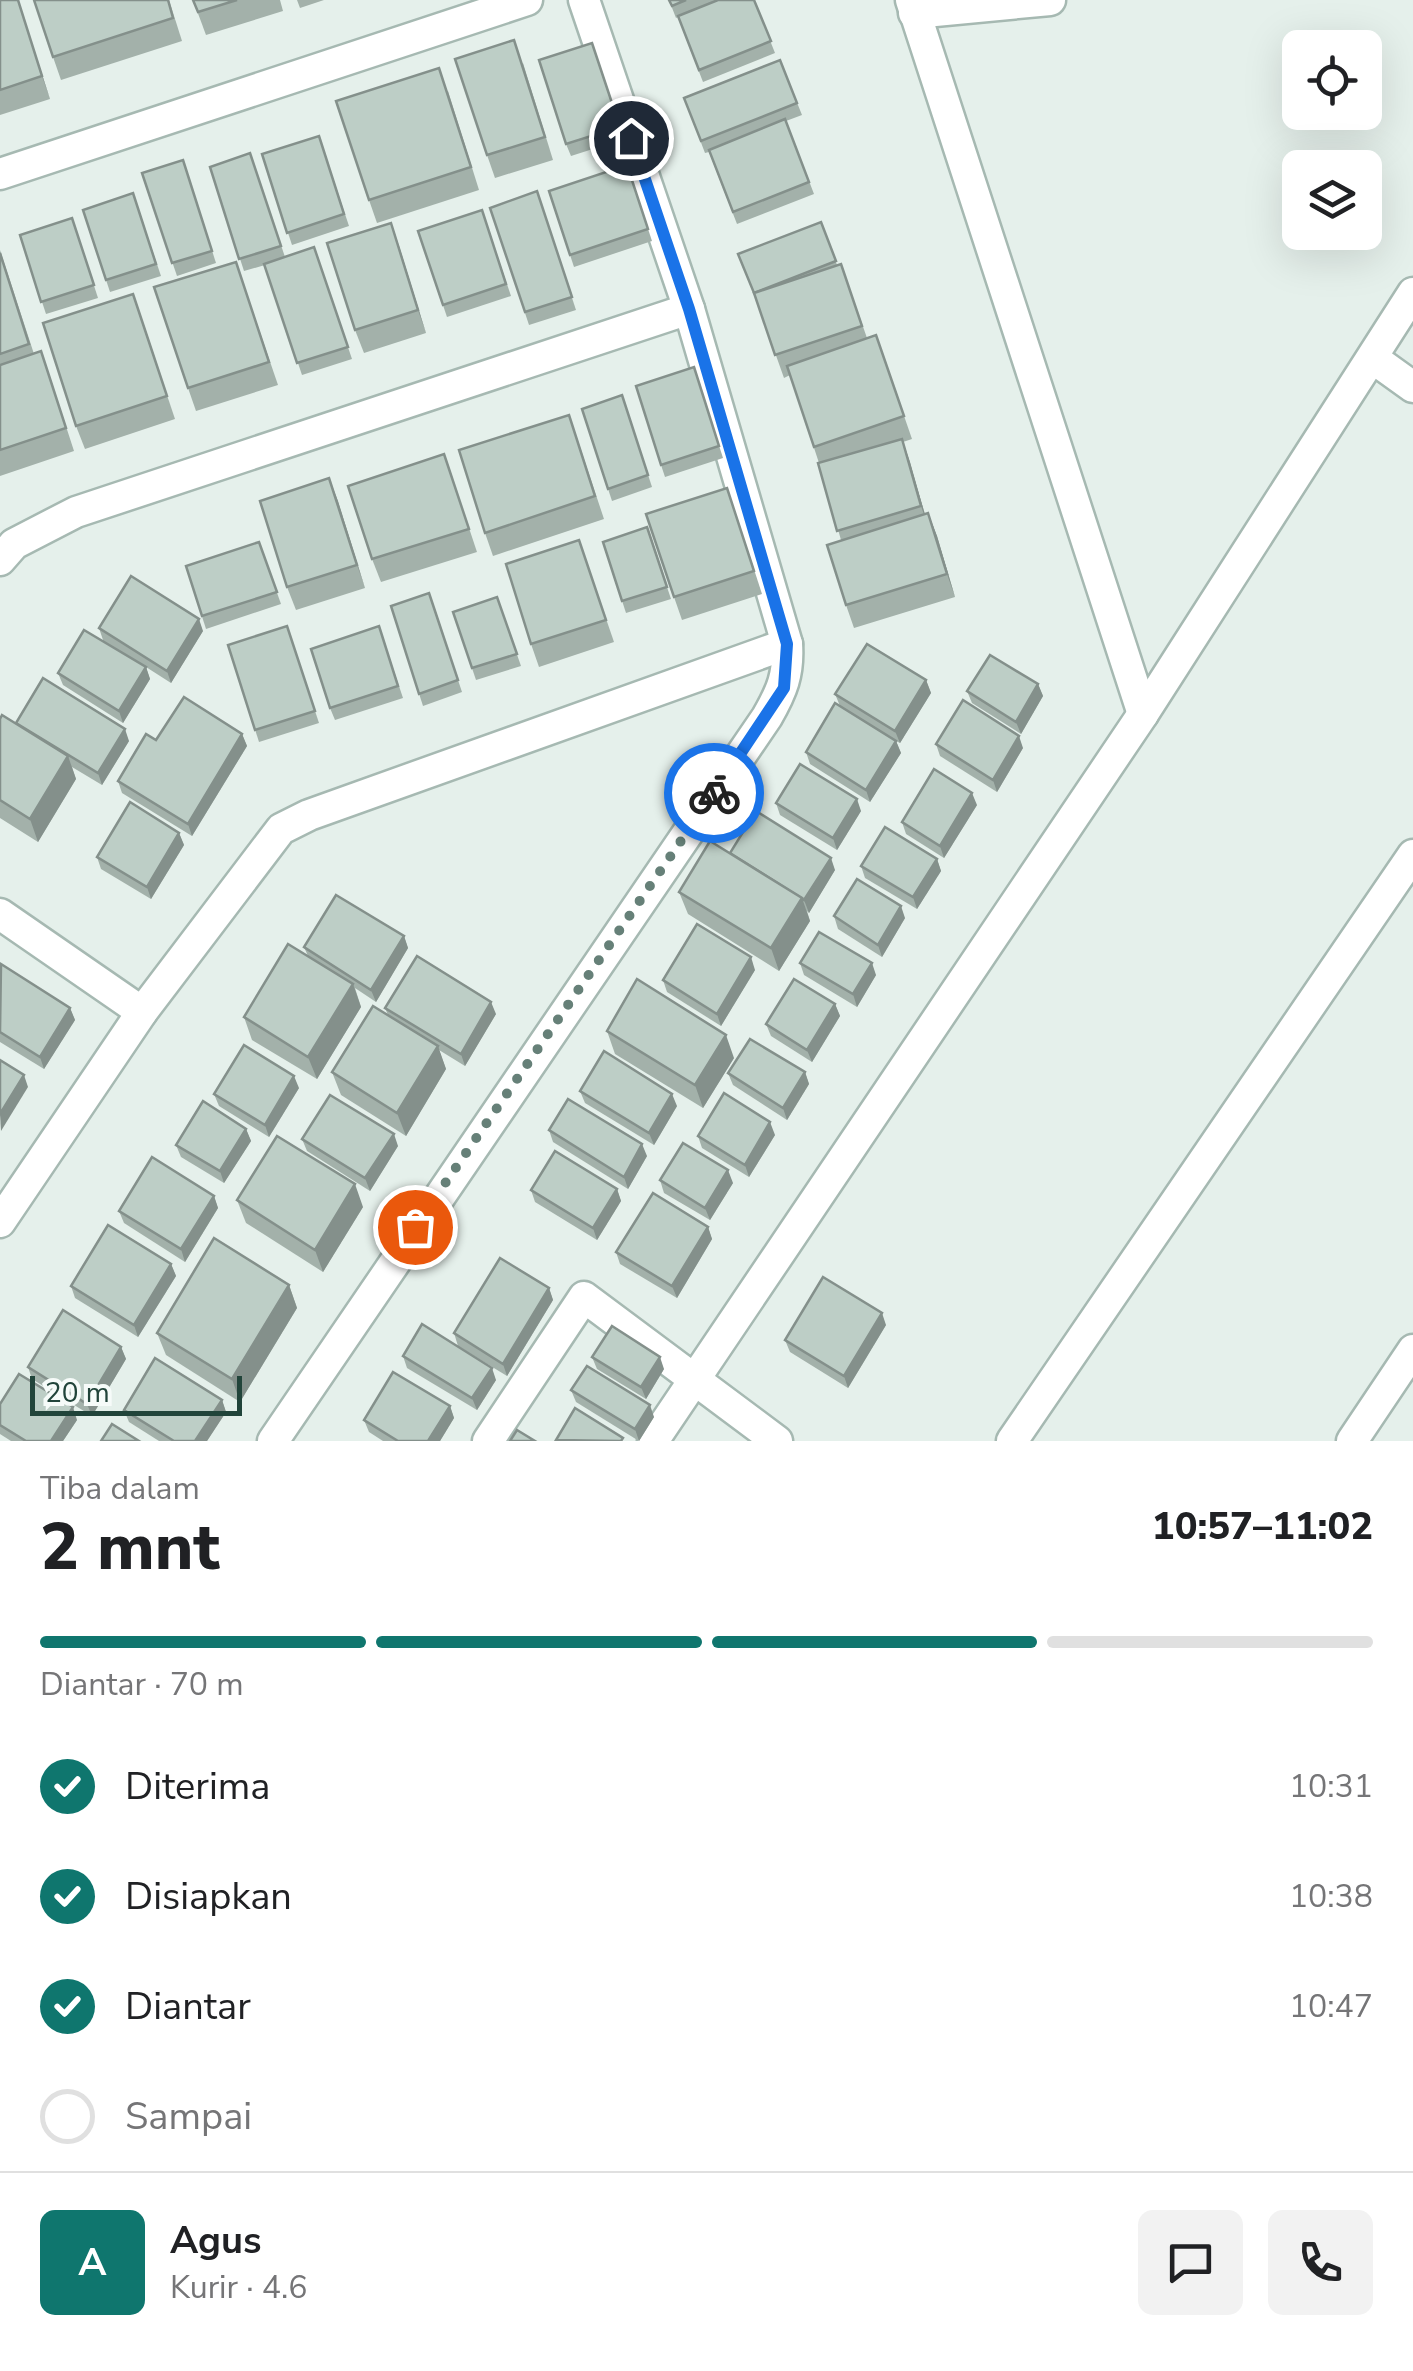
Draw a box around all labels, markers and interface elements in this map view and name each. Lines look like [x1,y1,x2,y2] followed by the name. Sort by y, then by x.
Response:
[1282,30,1382,250] map controls
[1282,30,1382,130] button: locate
[589,96,674,181] pin
[604,111,659,166] icon: home
[1282,150,1382,250] button: layers
[664,743,764,843] courier
[687,766,742,821] icon: bike
[373,1185,458,1270] pin
[388,1200,443,1255] icon: bag
[30,1371,242,1416] scale bar
[45,1374,110,1412] text: 20 m
[40,1467,200,1510] text: Tiba dalam
[1152,1501,1373,1552] text: 10:57–11:02
[40,1503,220,1592] text: 2 mnt
[40,1663,244,1706] text: Diantar · 70 m
[40,1759,95,1814] icon: check
[125,1761,270,1812] text: Diterima
[1289,1765,1373,1808] text: 10:31
[40,1869,95,1924] icon: check
[125,1871,292,1922] text: Disiapkan
[1289,1875,1373,1918] text: 10:38
[40,1979,95,2034] icon: check
[125,1981,251,2032] text: Diantar
[1289,1985,1373,2028] text: 10:47
[125,2091,252,2142] text: Sampai
[1138,2210,1243,2315] button: chat
[1268,2210,1373,2315] button: phone
[170,2215,262,2266] text: Agus
[78,2237,107,2288] text: A
[170,2266,307,2309] text: Kurir · 4.6

